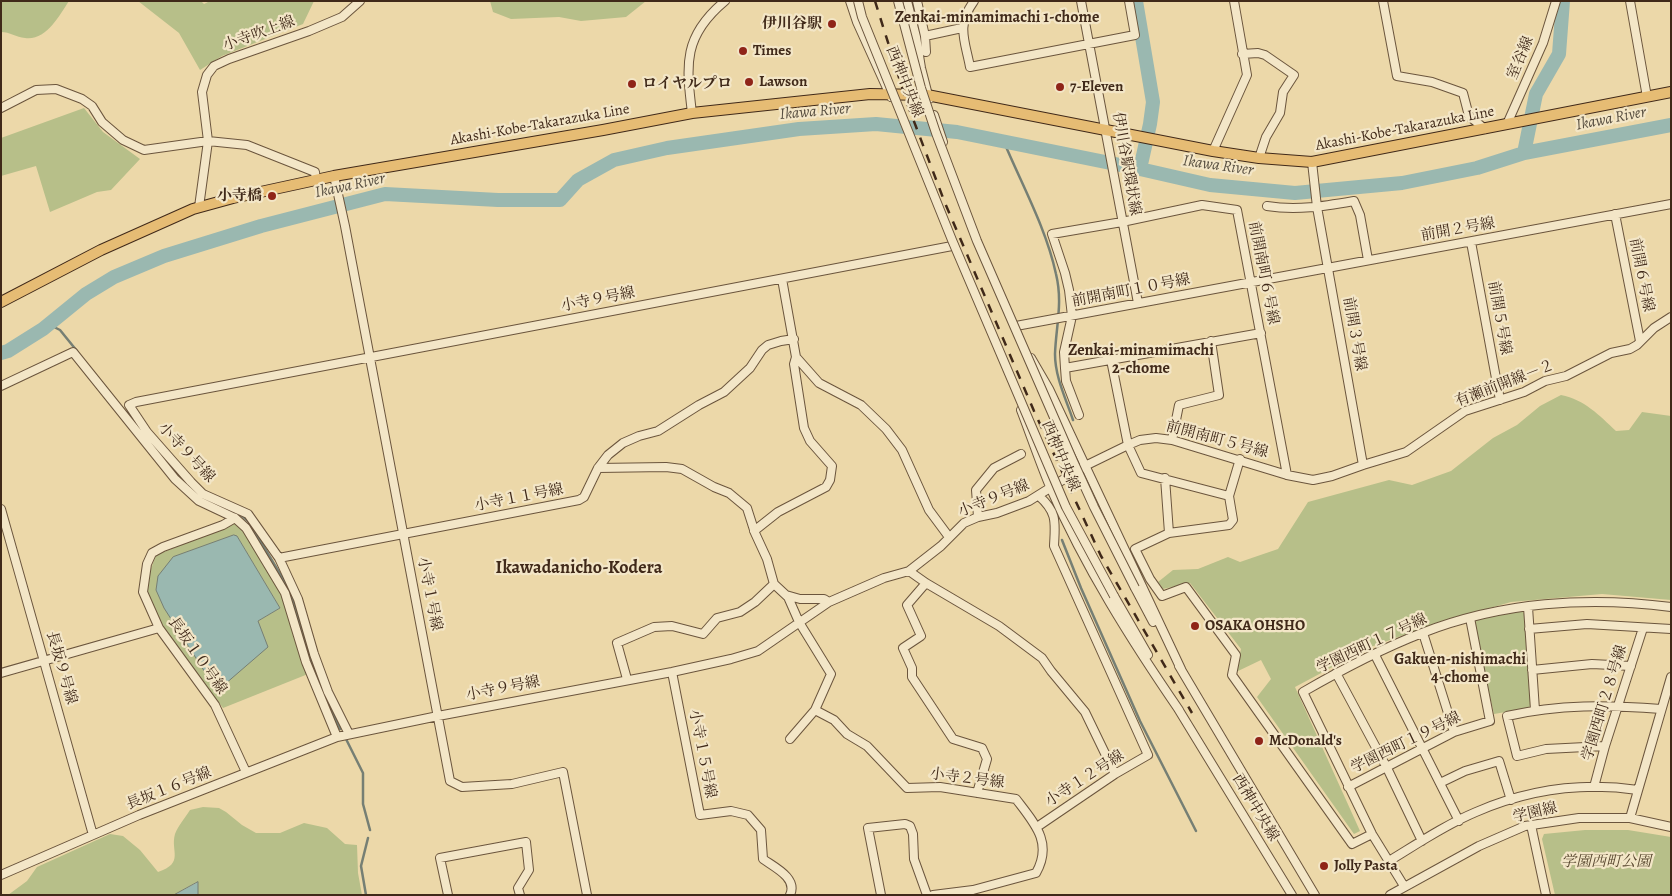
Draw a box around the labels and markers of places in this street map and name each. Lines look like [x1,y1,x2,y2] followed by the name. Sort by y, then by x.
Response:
[762,15,822,33] place label: 伊川谷駅
[826,18,838,30] marker: 伊川谷駅
[753,42,791,60] place label: Times
[737,45,749,57] marker: Times
[759,73,807,91] place label: Lawson
[642,75,732,93] place label: ロイヤルプロ
[743,76,755,88] marker: Lawson
[626,78,638,90] marker: ロイヤルプロ
[1070,78,1123,96] place label: 7-Eleven
[1054,81,1066,93] marker: 7-Eleven
[217,187,262,205] place label: 小寺橋
[266,190,278,202] marker: 小寺橋
[1205,617,1305,635] place label: OSAKA OHSHO
[1189,620,1201,632] marker: OSAKA OHSHO
[1269,732,1342,750] place label: McDonald's
[1253,735,1265,747] marker: McDonald's
[1334,857,1398,875] place label: Jolly Pasta
[1318,860,1330,872] marker: Jolly Pasta

